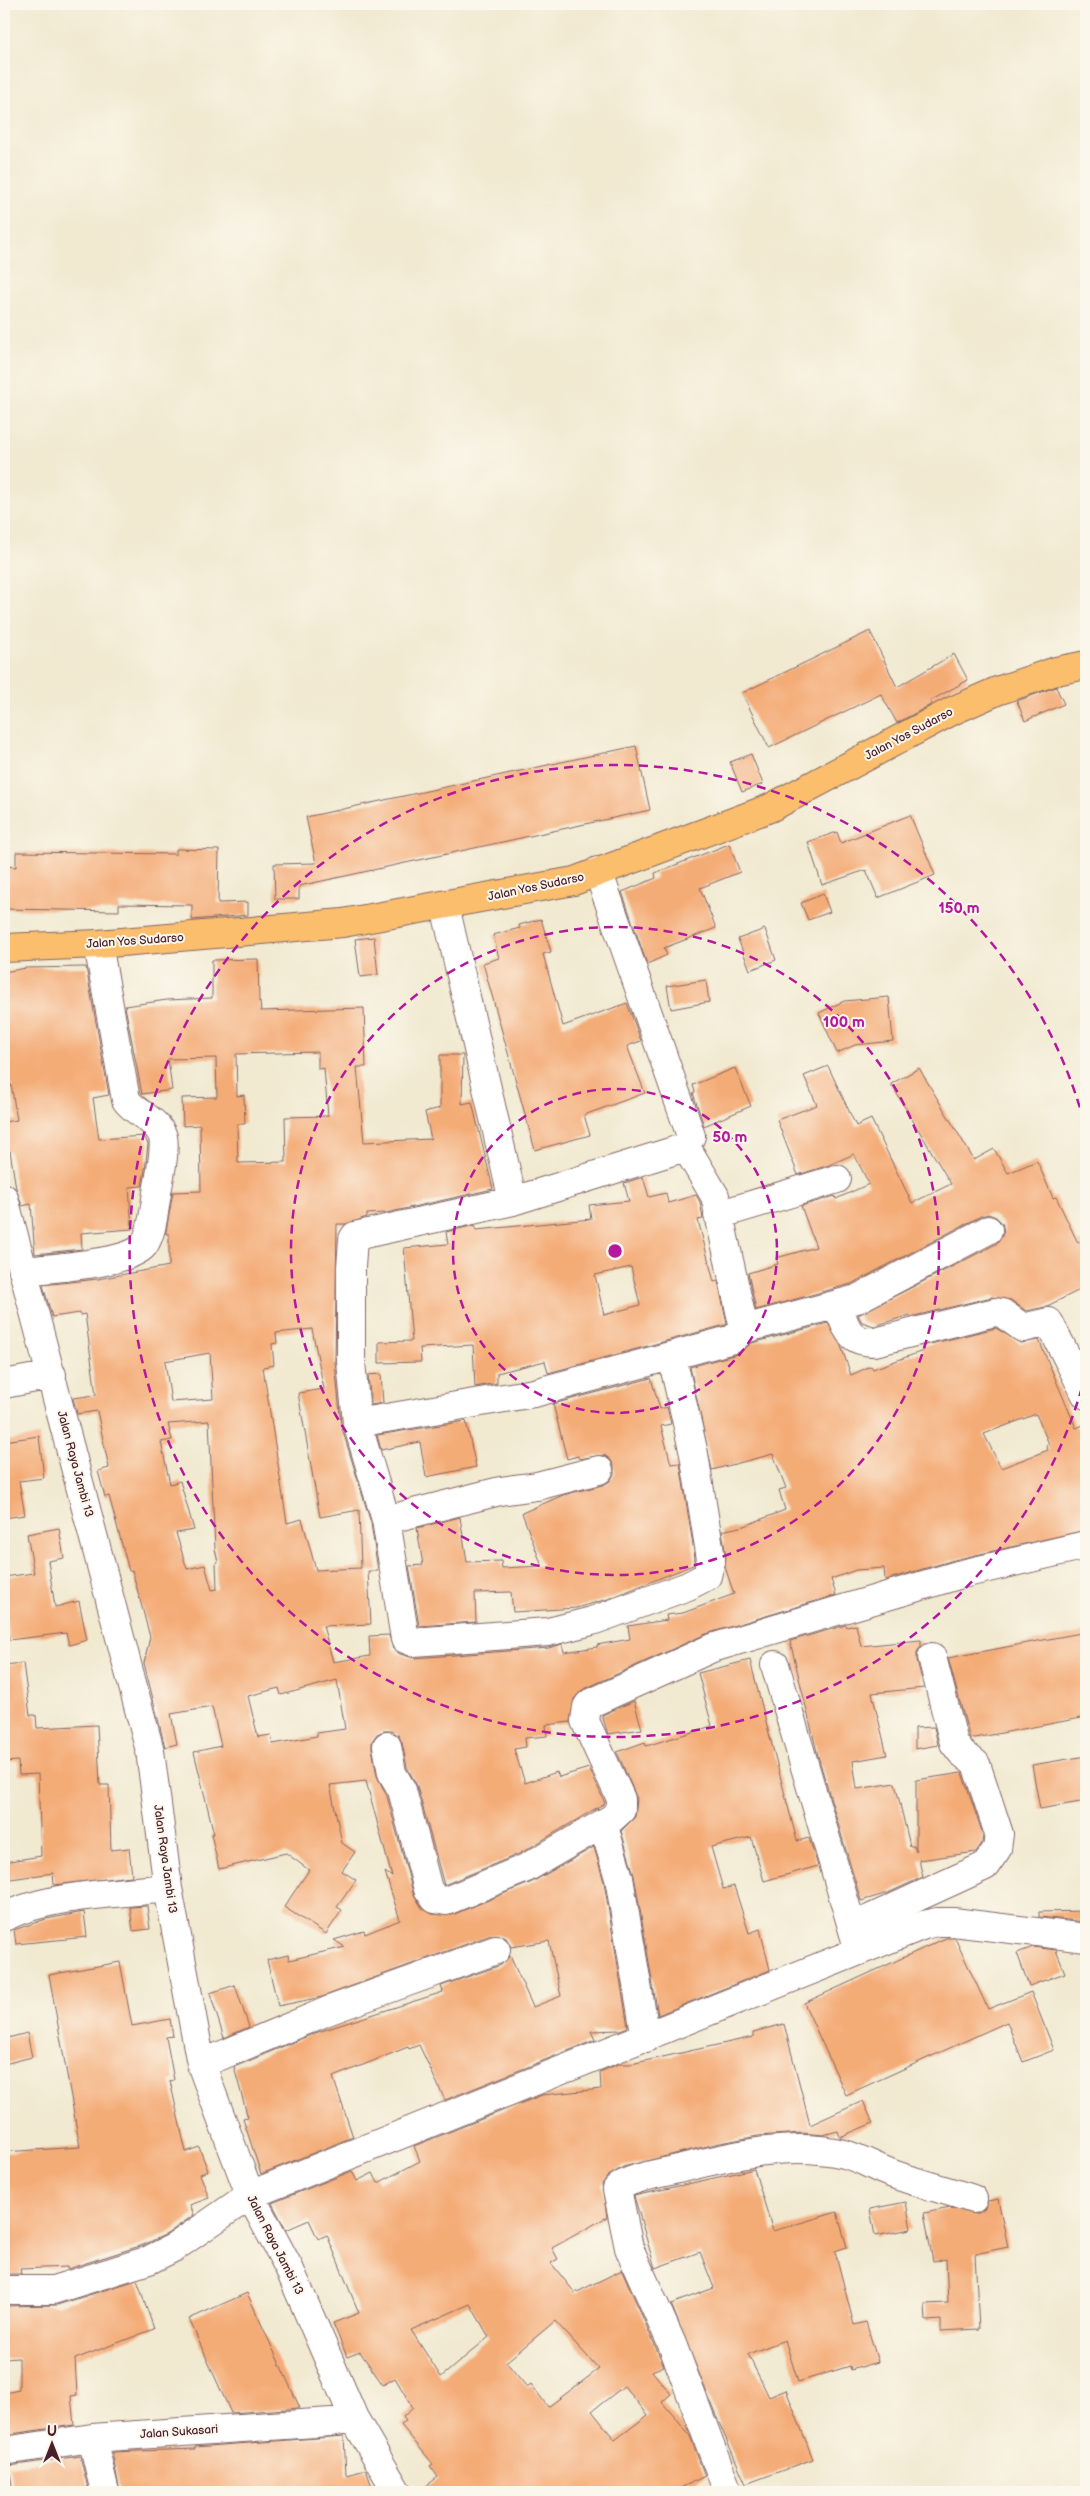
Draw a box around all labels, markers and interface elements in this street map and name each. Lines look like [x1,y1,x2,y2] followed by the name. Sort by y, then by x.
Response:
[862,704,956,764] street label: Jalan Yos Sudarso
[487,869,586,905] street label: Jalan Yos Sudarso
[938,899,980,918] text: 150 m
[86,930,185,952] street label: Jalan Yos Sudarso
[823,1013,865,1032] text: 100 m
[713,1128,748,1147] text: 50 m
[606,1242,624,1260] centre of rings
[54,1409,96,1519] street label: Jalan Raya Jambi 13
[150,1804,180,1914] street label: Jalan Raya Jambi 13
[243,2193,307,2297] street label: Jalan Raya Jambi 13
[28,2418,78,2468] north arrow
[139,2422,219,2442] street label: Jalan Sukasari
[47,2423,57,2440] text: U

